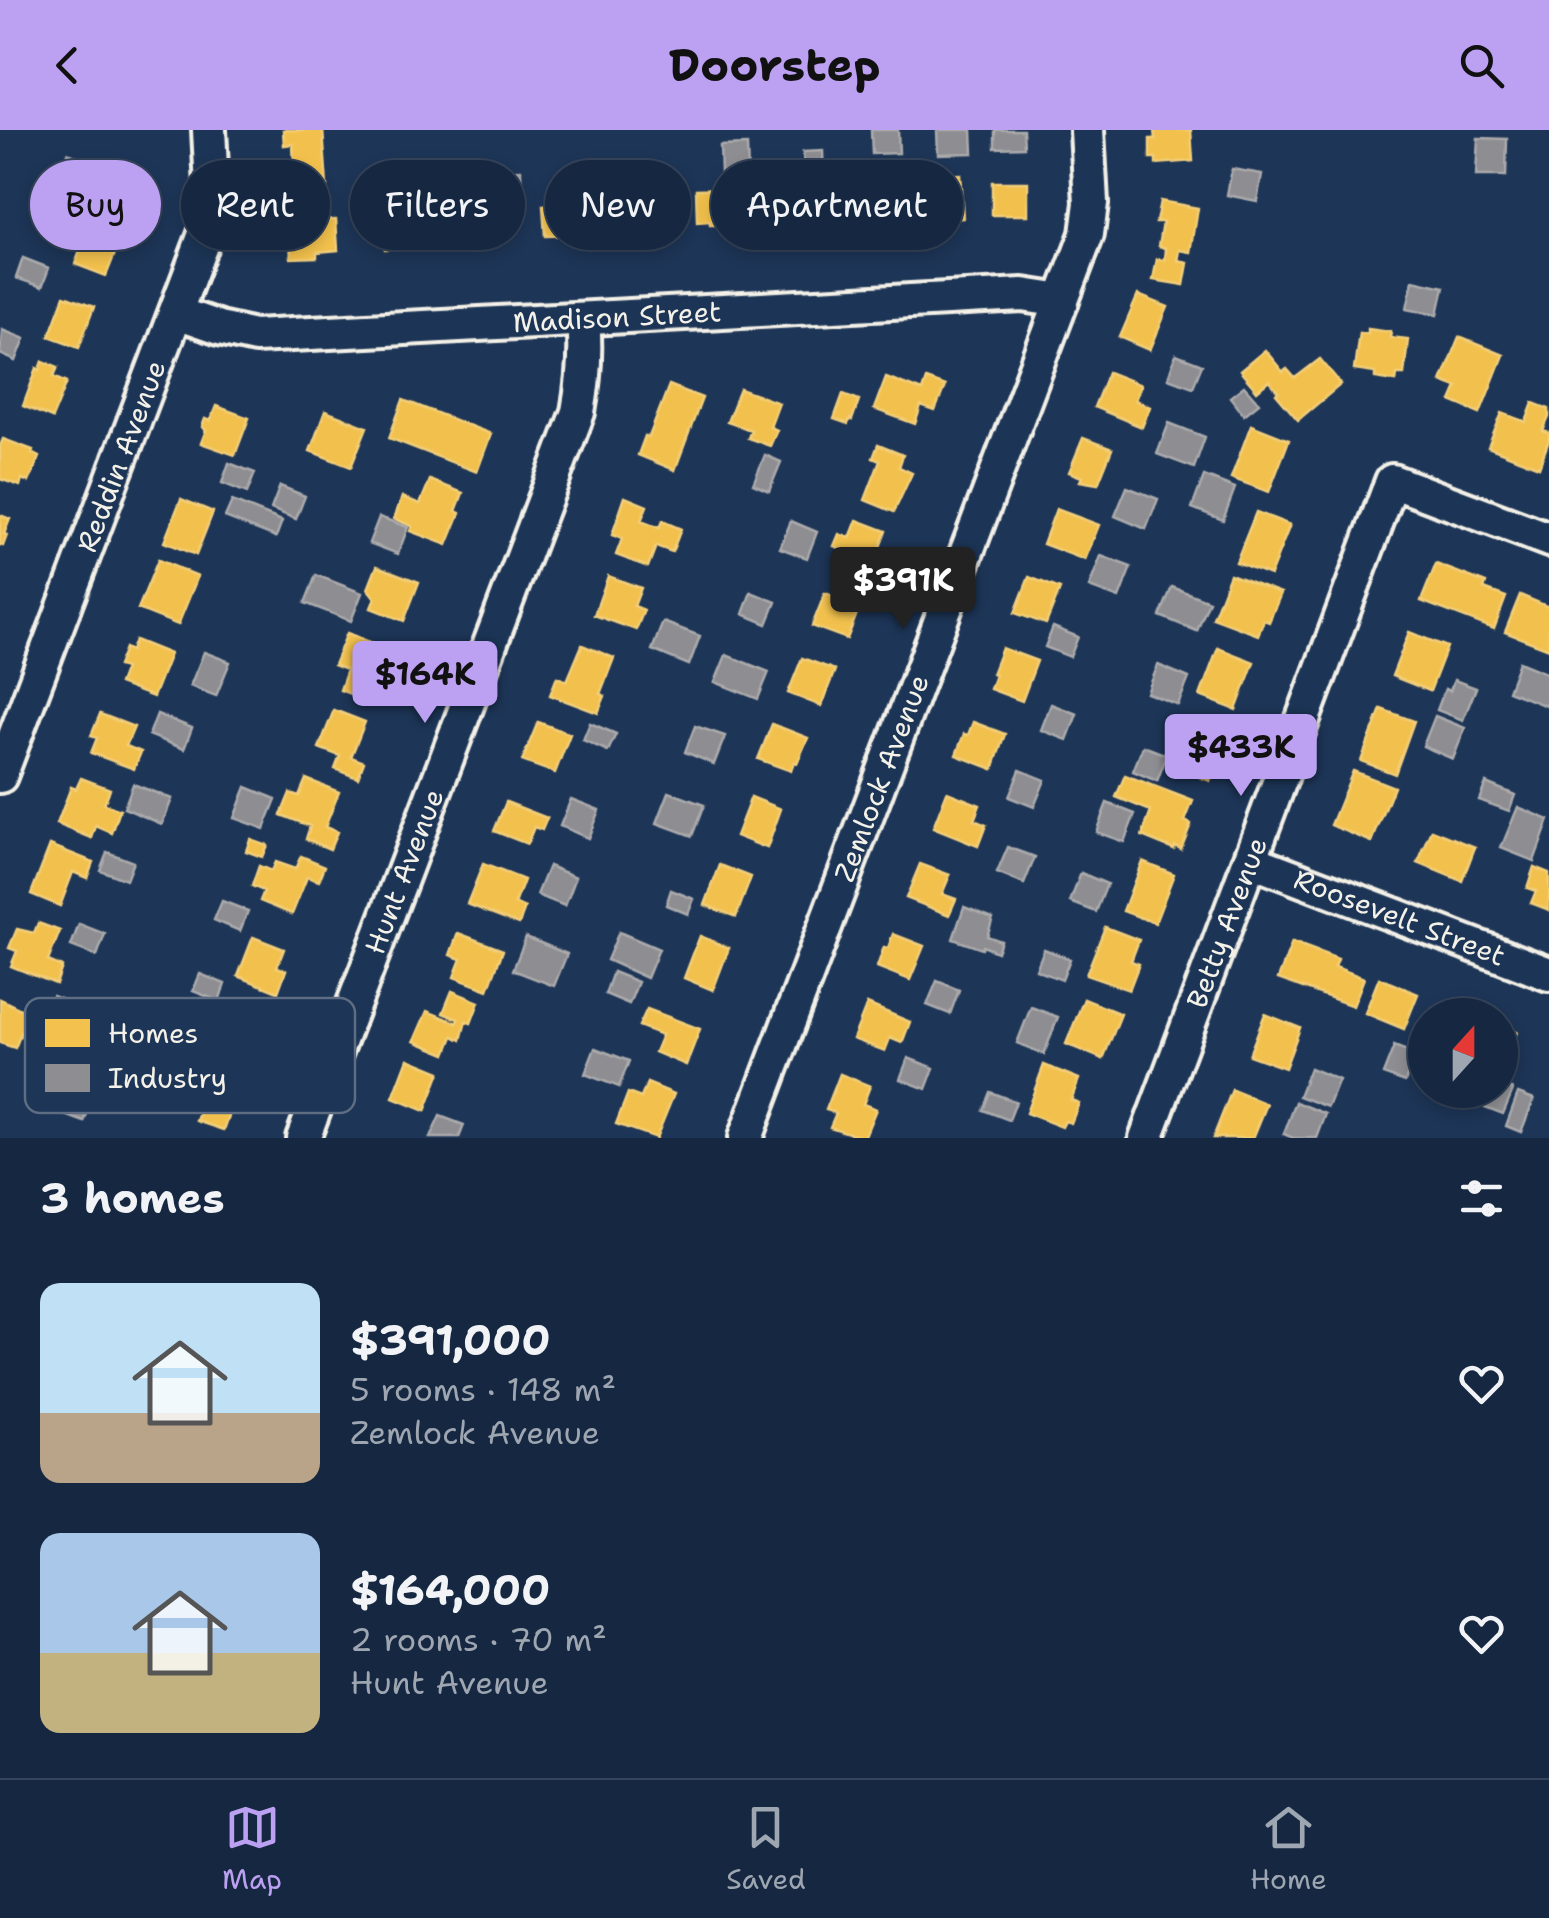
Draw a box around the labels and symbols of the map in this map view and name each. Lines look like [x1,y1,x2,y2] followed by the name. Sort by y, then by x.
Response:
[512,292,722,341] street label: Madison Street
[67,355,175,558] street label: Reddin Avenue
[833,547,973,632] pin: $391K
[355,641,495,726] pin: $164K
[825,669,938,887] street label: Zemlock Avenue
[1171,714,1311,799] pin: $433K
[355,783,453,960] street label: Hunt Avenue
[1177,832,1276,1013] street label: Betty Avenue
[1288,860,1511,975] street label: Roosevelt Street
[25,998,355,1113] legend
[1408,998,1518,1108] north arrow
[108,1014,198,1052] text: Homes
[108,1059,227,1097] text: Industry

